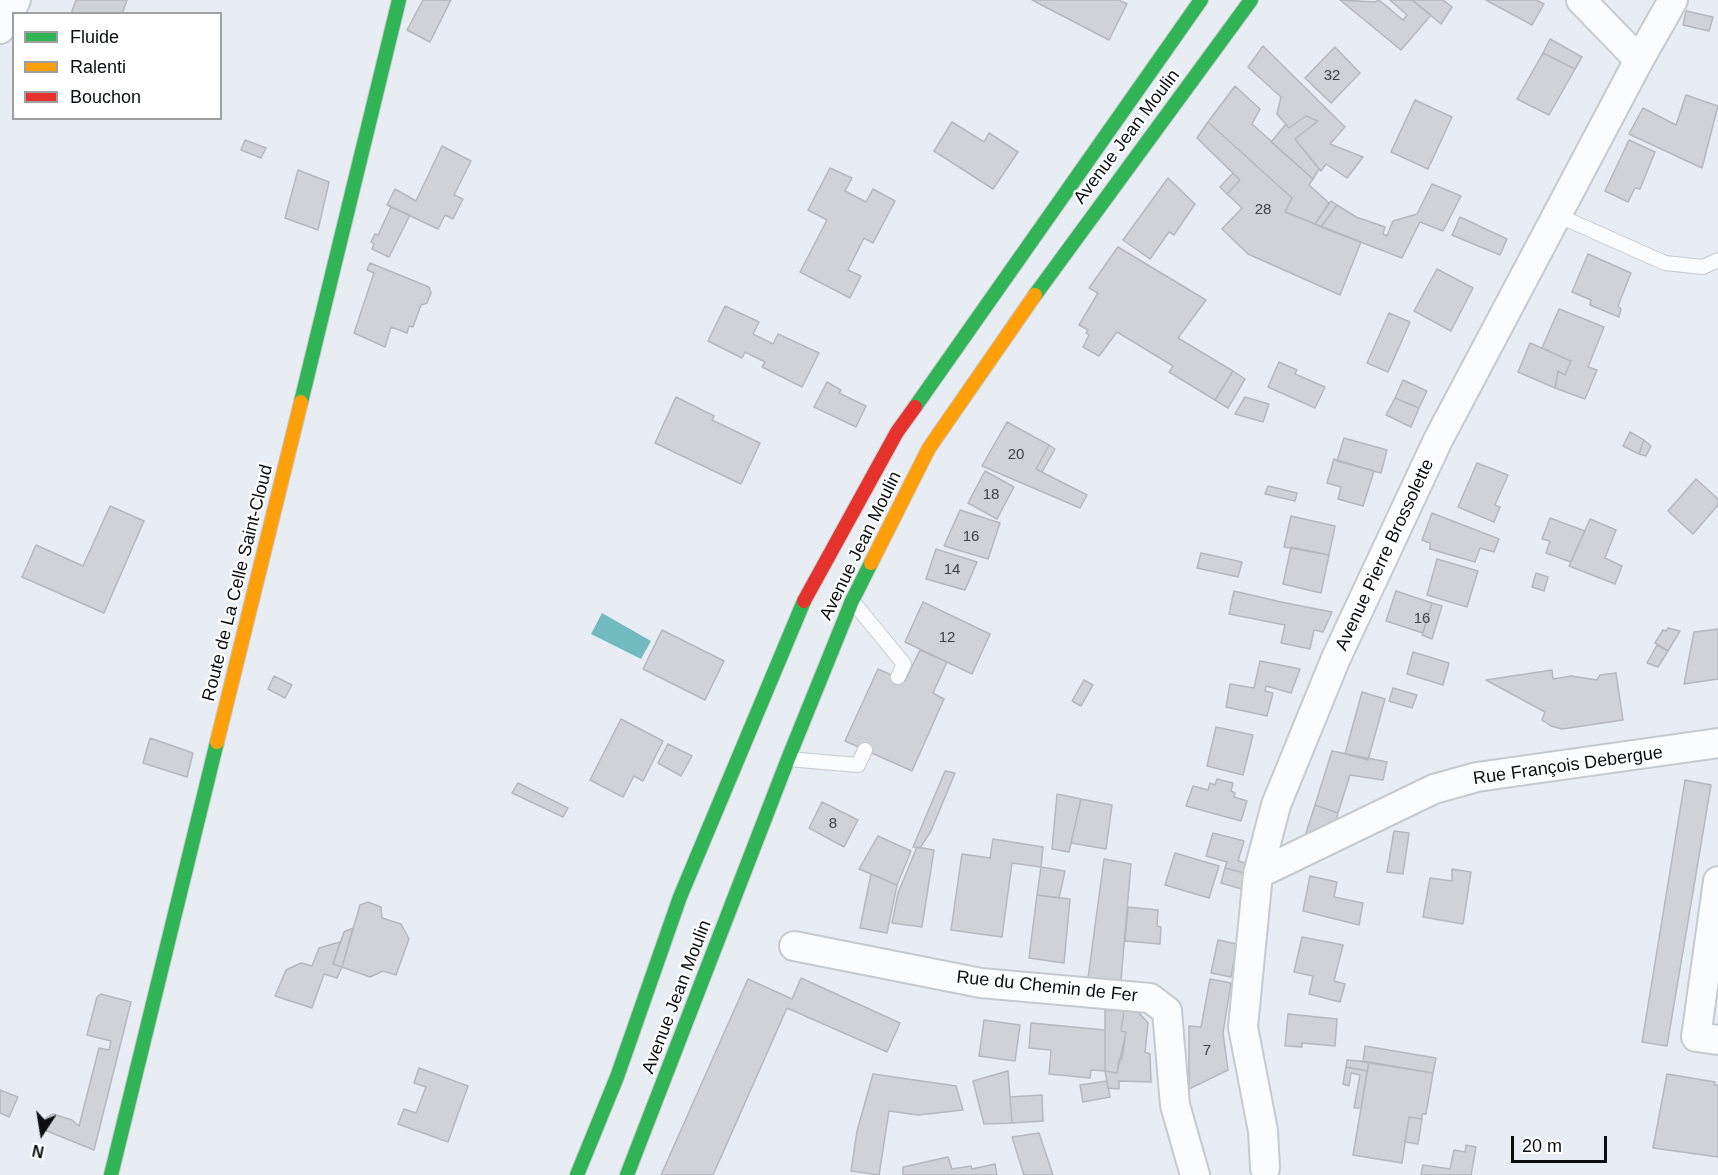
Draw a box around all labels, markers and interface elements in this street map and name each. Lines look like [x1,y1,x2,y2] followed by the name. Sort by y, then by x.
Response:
[12,12,222,120] legend
[70,27,119,47] text: Fluide
[70,57,126,77] text: Ralenti
[1069,65,1185,209] street label: Avenue Jean Moulin
[1324,67,1340,85] house number: 32
[70,87,141,107] text: Bouchon
[1255,201,1271,219] house number: 28
[1008,446,1024,464] house number: 20
[1331,456,1439,654] street label: Avenue Pierre Brossolette
[198,462,278,704] street label: Route de La Celle Saint-Cloud
[816,468,906,624] street label: Avenue Jean Moulin
[983,486,999,504] house number: 18
[963,528,979,546] house number: 16
[944,561,960,579] house number: 14
[1414,610,1430,628] house number: 16
[939,629,955,647] house number: 12
[1472,742,1664,790] street label: Rue François Debergue
[829,815,837,833] house number: 8
[638,917,716,1077] street label: Avenue Jean Moulin
[955,967,1139,1007] street label: Rue du Chemin de Fer
[1203,1042,1211,1060] house number: 7
[12,1103,72,1163] north arrow
[1514,1124,1610,1162] scale bar
[1522,1136,1562,1156] text: 20 m
[31,1142,46,1161] text: N

